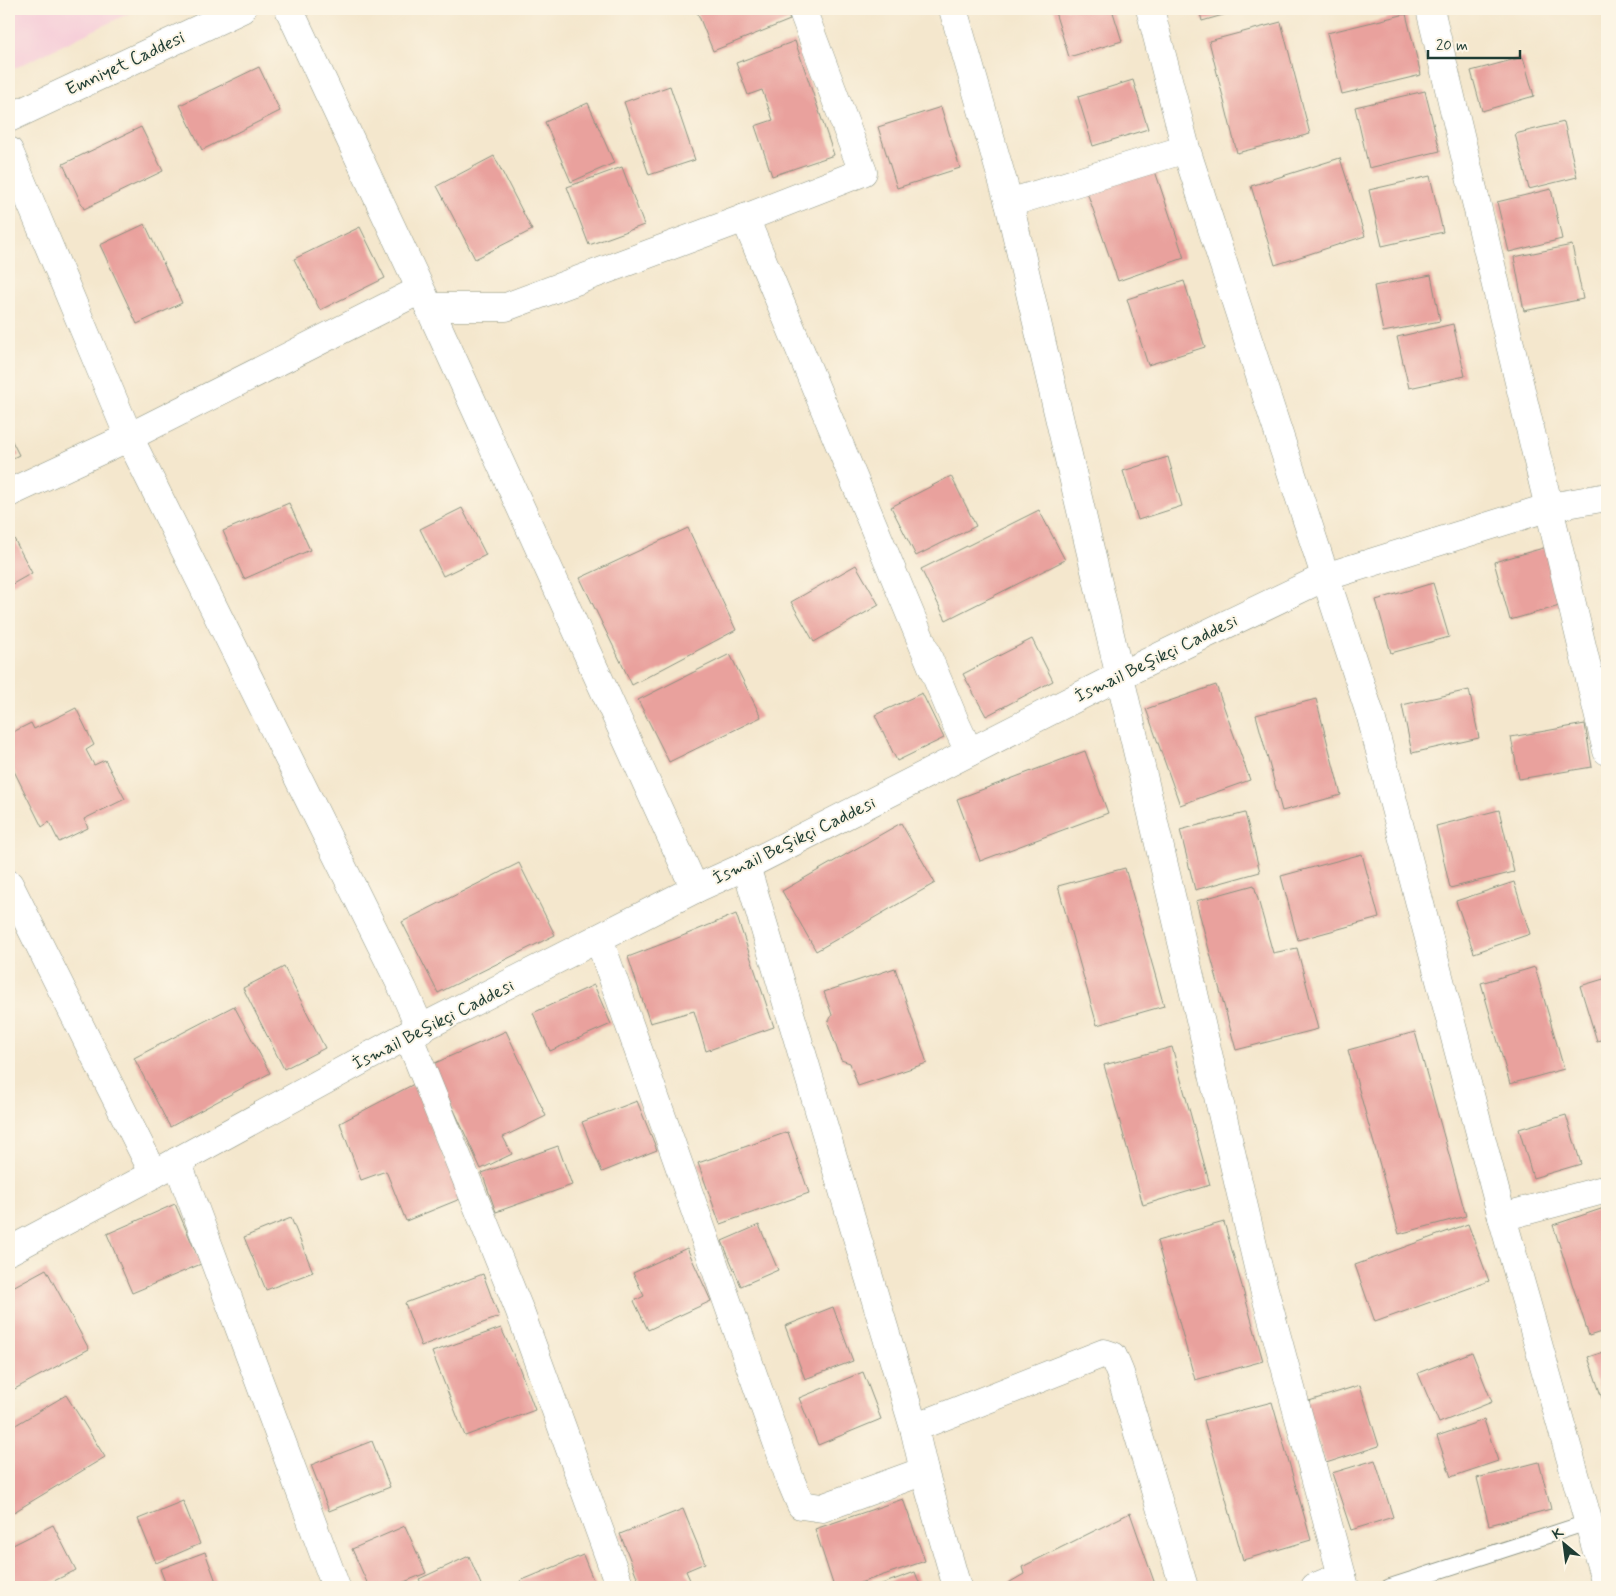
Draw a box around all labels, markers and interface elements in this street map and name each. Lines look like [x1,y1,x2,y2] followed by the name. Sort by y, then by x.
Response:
[62,26,189,102] street label: Emniyet Caddesi
[1428,28,1521,60] scale bar
[1436,36,1468,56] text: 20 m
[1071,609,1242,709] street label: İsmail Beşikçi Caddesi
[709,791,880,891] street label: İsmail Beşikçi Caddesi
[349,974,518,1076] street label: İsmail Beşikçi Caddesi
[1538,1518,1588,1568] north arrow
[1550,1523,1568,1544] text: K

